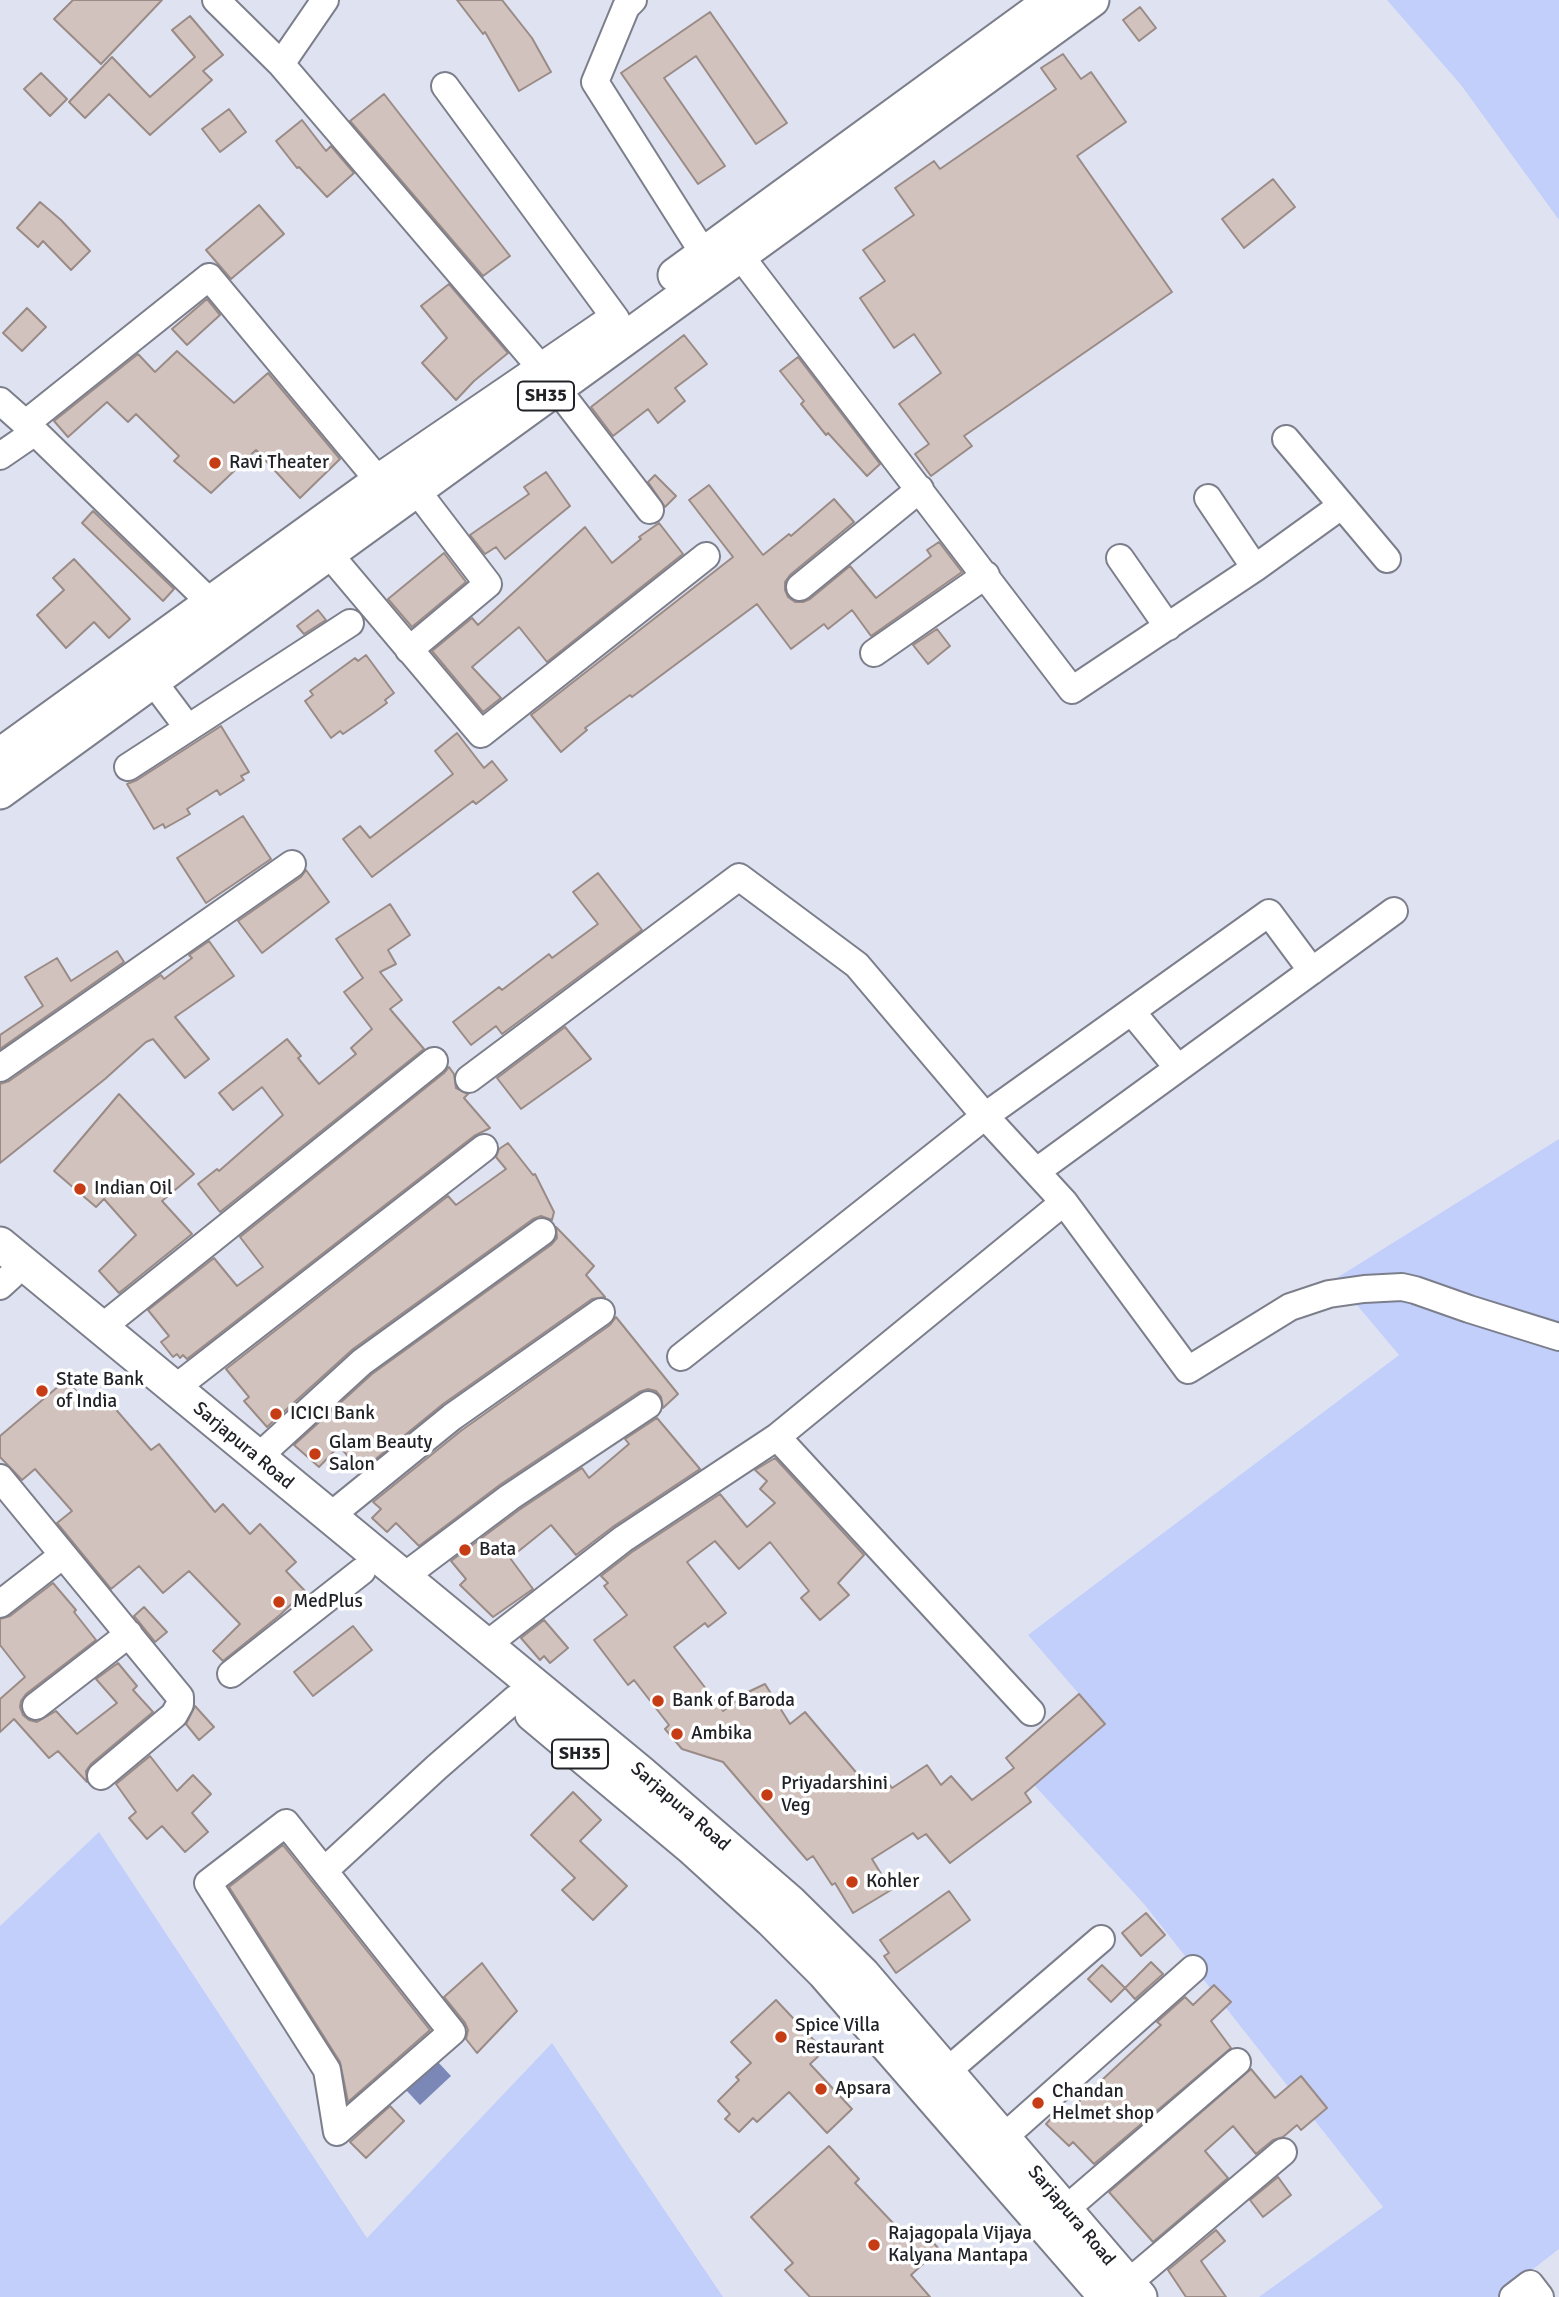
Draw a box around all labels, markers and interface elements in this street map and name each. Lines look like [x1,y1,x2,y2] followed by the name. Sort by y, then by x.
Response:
[518,382,574,410] road number: SH35
[229,452,329,474] place label: Ravi Theater
[207,455,223,471] marker: Ravi Theater
[94,1178,173,1200] place label: Indian Oil
[72,1181,88,1197] marker: Indian Oil
[56,1369,144,1413] place label: State Bank of India
[34,1383,50,1399] marker: State Bank of India
[188,1397,298,1495] street label: Sarjapura Road
[290,1403,375,1425] place label: ICICI Bank
[268,1406,284,1422] marker: ICICI Bank
[329,1432,432,1476] place label: Glam Beauty Salon
[307,1446,323,1462] marker: Glam Beauty Salon
[479,1539,516,1561] place label: Bata
[457,1542,473,1558] marker: Bata
[293,1591,363,1613] place label: MedPlus
[271,1594,287,1610] marker: MedPlus
[672,1690,795,1712] place label: Bank of Baroda
[650,1693,666,1709] marker: Bank of Baroda
[691,1723,752,1745] place label: Ambika
[669,1726,685,1742] marker: Ambika
[552,1740,608,1769] road number: SH35
[626,1758,734,1856] street label: Sarjapura Road
[781,1773,888,1817] place label: Priyadarshini Veg
[759,1787,775,1803] marker: Priyadarshini Veg
[866,1871,919,1893] place label: Kohler
[844,1874,860,1890] marker: Kohler
[795,2015,884,2059] place label: Spice Villa Restaurant
[773,2029,789,2045] marker: Spice Villa Restaurant
[835,2078,891,2100] place label: Apsara
[813,2081,829,2097] marker: Apsara
[1052,2081,1154,2125] place label: Chandan Helmet shop
[1030,2095,1046,2111] marker: Chandan Helmet shop
[1022,2161,1120,2271] street label: Sarjapura Road
[888,2223,1032,2267] place label: Rajagopala Vijaya Kalyana Mantapa
[866,2237,882,2253] marker: Rajagopala Vijaya Kalyana Mantapa

